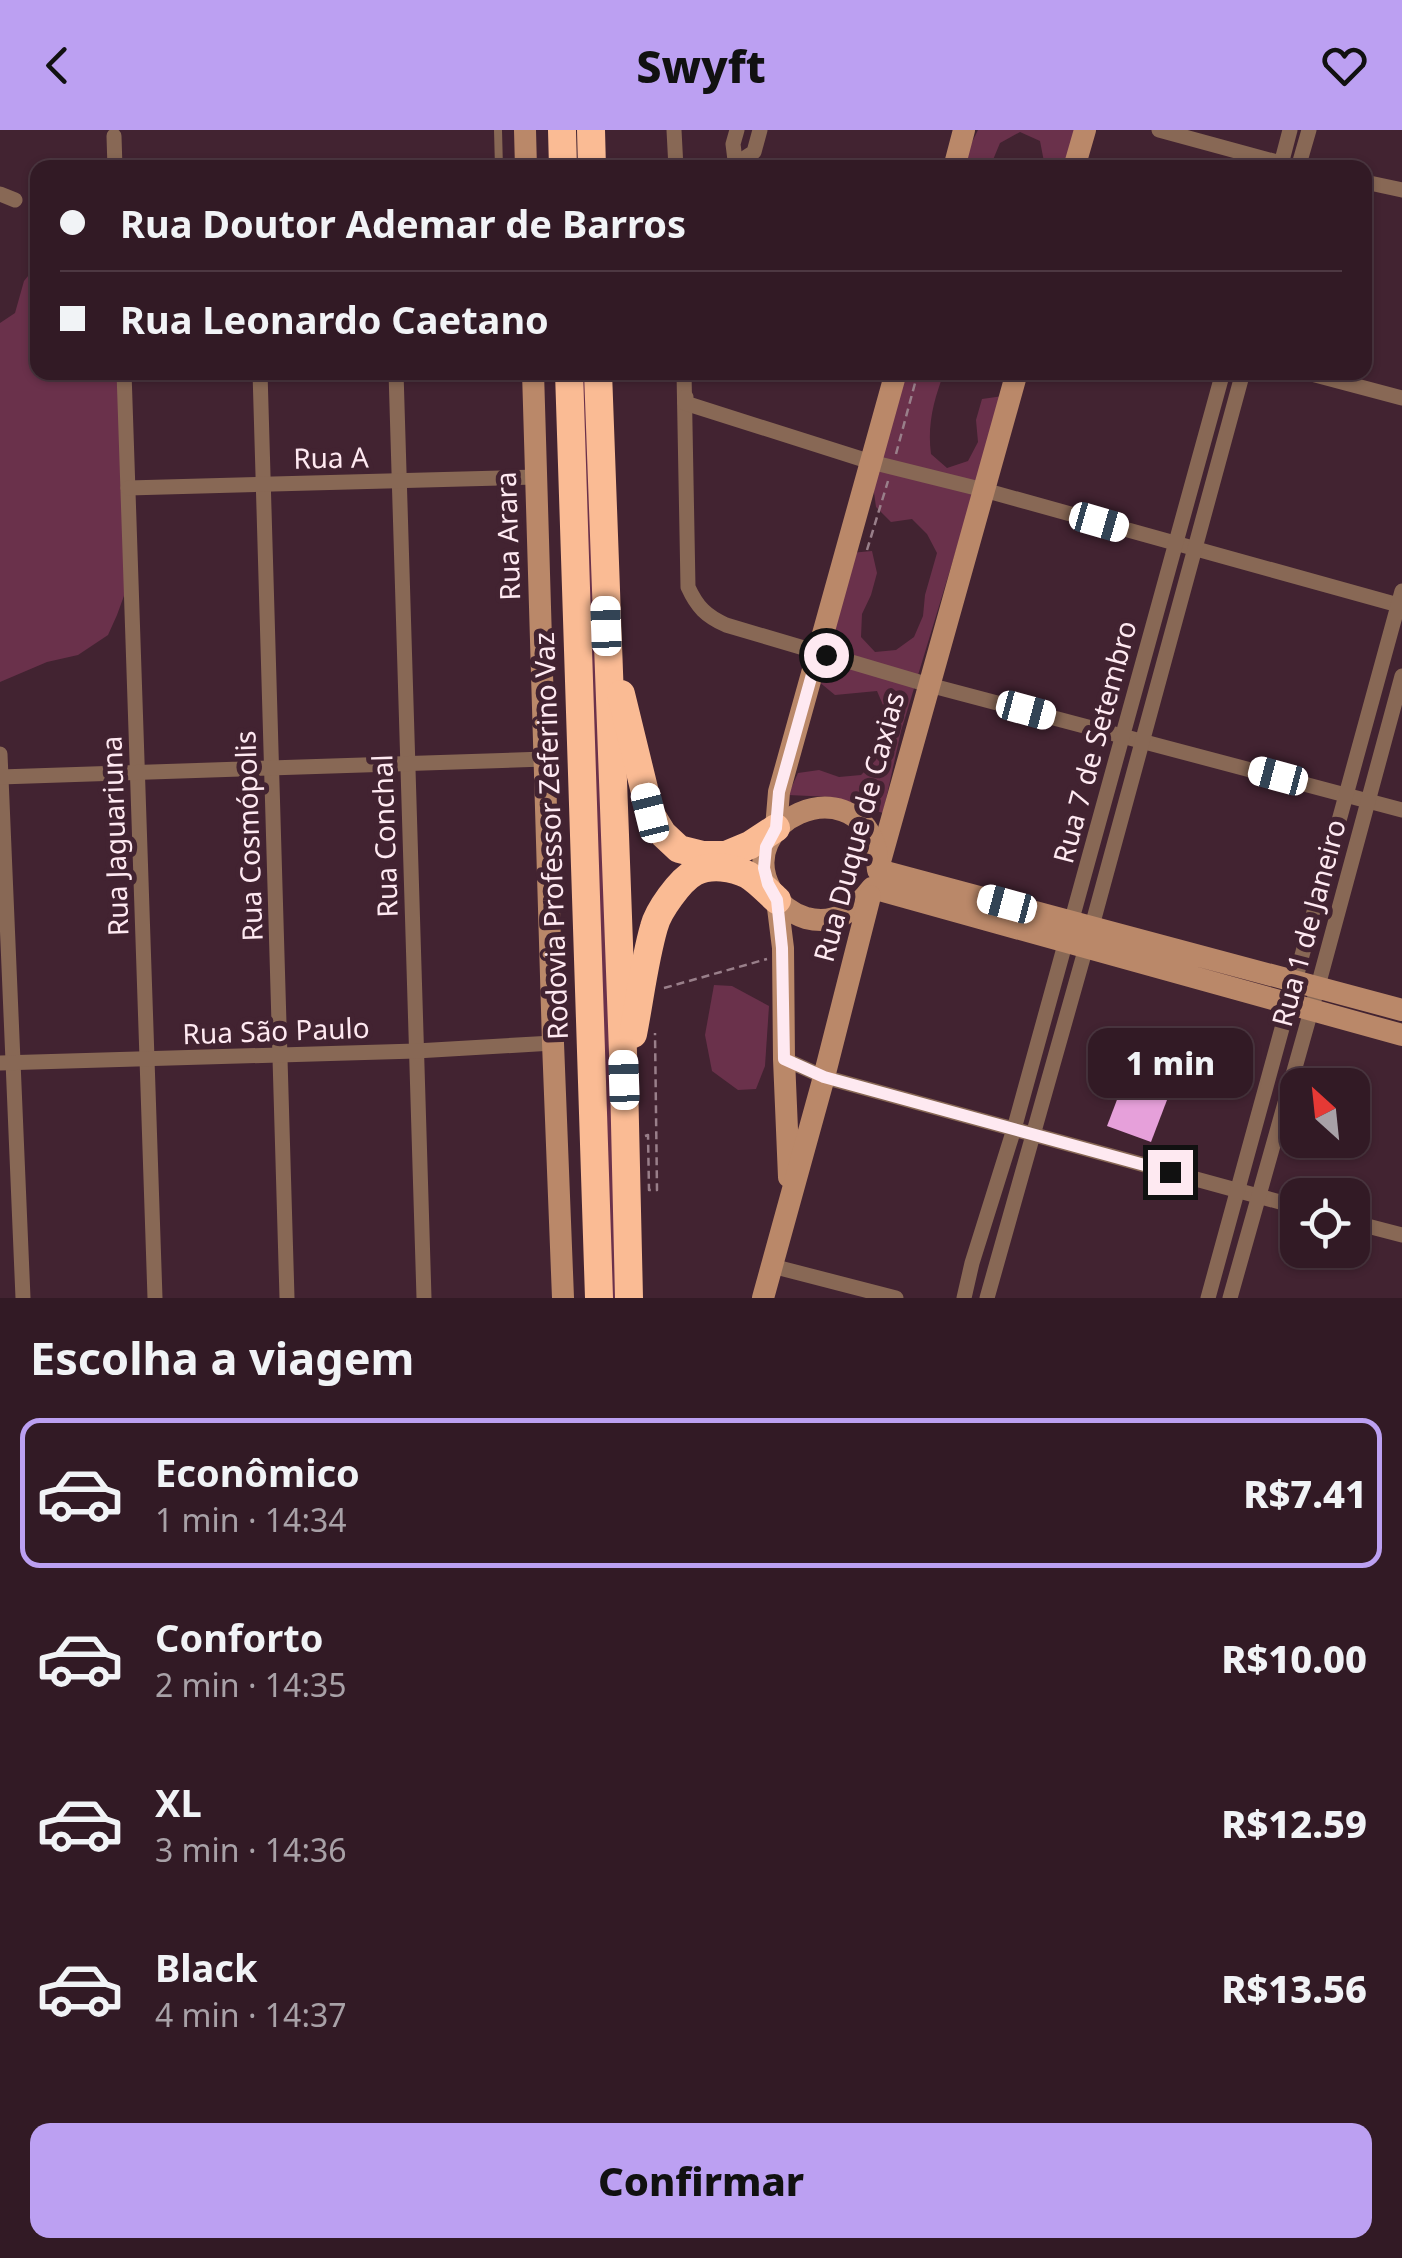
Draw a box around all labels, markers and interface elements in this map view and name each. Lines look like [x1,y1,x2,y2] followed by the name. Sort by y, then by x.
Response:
[636,35,766,96] text: Swyft
[30,38,85,93] icon: back
[1317,38,1372,93] icon: heart
[120,197,686,249] text: Rua Doutor Ademar de Barros
[120,293,549,345] text: Rua Leonardo Caetano
[293,437,369,477] street label: Rua A
[486,471,528,601] street label: Rua Arara
[1066,499,1132,545] car
[590,595,622,657] car
[1043,616,1145,867] street label: Rua 7 de Setembro
[524,632,576,1041] street label: Rodovia Professor Zeferino Vaz
[804,633,849,678] route start
[804,688,912,966] street label: Rua Duque de Caxias
[993,688,1059,732] car
[225,730,271,942] street label: Rua Cosmópolis
[92,735,136,937] street label: Rua Jaguariuna
[362,754,406,918] street label: Rua Conchal
[1245,754,1311,798] car
[628,780,672,846] car
[1262,815,1354,1030] street label: Rua 1 de Janeiro
[974,882,1040,926] car
[182,1008,370,1052] street label: Rua São Paulo
[1088,1027,1252,1097] callout: 1 min
[1126,1041,1215,1084] text: 1 min
[608,1049,640,1111] car
[1280,1068,1370,1158] north arrow
[1280,1068,1370,1268] map controls
[1148,1150,1193,1195] route end
[1280,1178,1370,1268] button: locate
[30,1327,414,1388] text: Escolha a viagem
[155,1446,360,1498] text: Econômico
[35,1448,125,1538] icon: car
[1243,1467,1367,1519] text: R$7.41
[155,1498,347,1541] text: 1 min · 14:34
[155,1611,324,1663] text: Conforto
[35,1613,125,1703] icon: car
[1221,1632,1367,1684] text: R$10.00
[155,1663,347,1706] text: 2 min · 14:35
[155,1776,202,1828] text: XL
[35,1778,125,1868] icon: car
[1221,1797,1367,1849] text: R$12.59
[155,1828,347,1871] text: 3 min · 14:36
[155,1941,258,1993] text: Black
[35,1943,125,2033] icon: car
[1221,1962,1367,2014] text: R$13.56
[155,1993,347,2036] text: 4 min · 14:37
[30,2123,1372,2238] button: Confirmar

